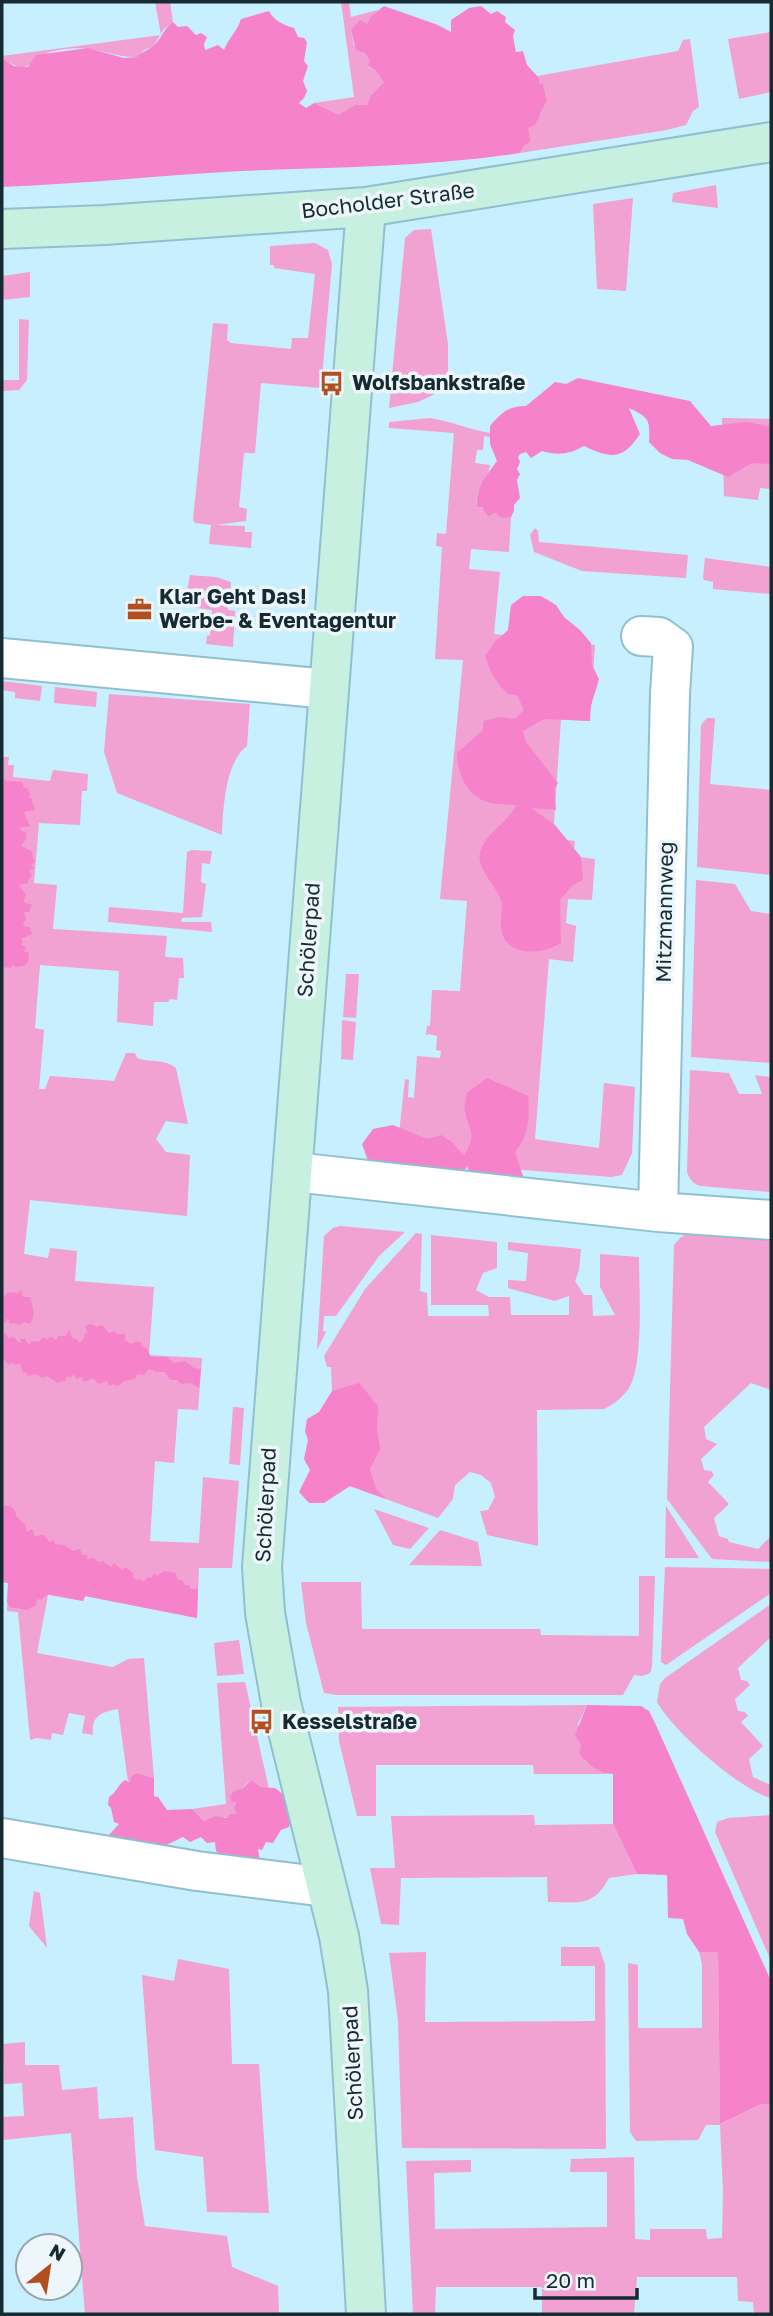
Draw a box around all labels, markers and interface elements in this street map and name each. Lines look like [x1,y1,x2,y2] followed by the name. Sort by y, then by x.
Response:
[300,176,476,224] street label: Bocholder Straße
[318,369,346,397] bus stop icon: Wolfsbankstraße
[352,369,525,395] place label: Wolfsbankstraße
[159,583,396,633] place label: Klar Geht Das! Werbe- & Eventagentur
[125,595,153,623] office icon: Klar Geht Das! Werbe- & Eventagentur
[650,841,678,983] street label: Mitzmannweg
[291,882,325,998] street label: Schölerpad
[249,1447,281,1563] street label: Schölerpad
[248,1708,276,1736] bus stop icon: Kesselstraße
[282,1708,417,1734] place label: Kesselstraße
[336,2005,368,2121] street label: Schölerpad
[14,2232,84,2302] north arrow
[46,2238,70,2265] text: N
[535,2256,636,2300] scale bar
[546,2267,595,2293] text: 20 m

